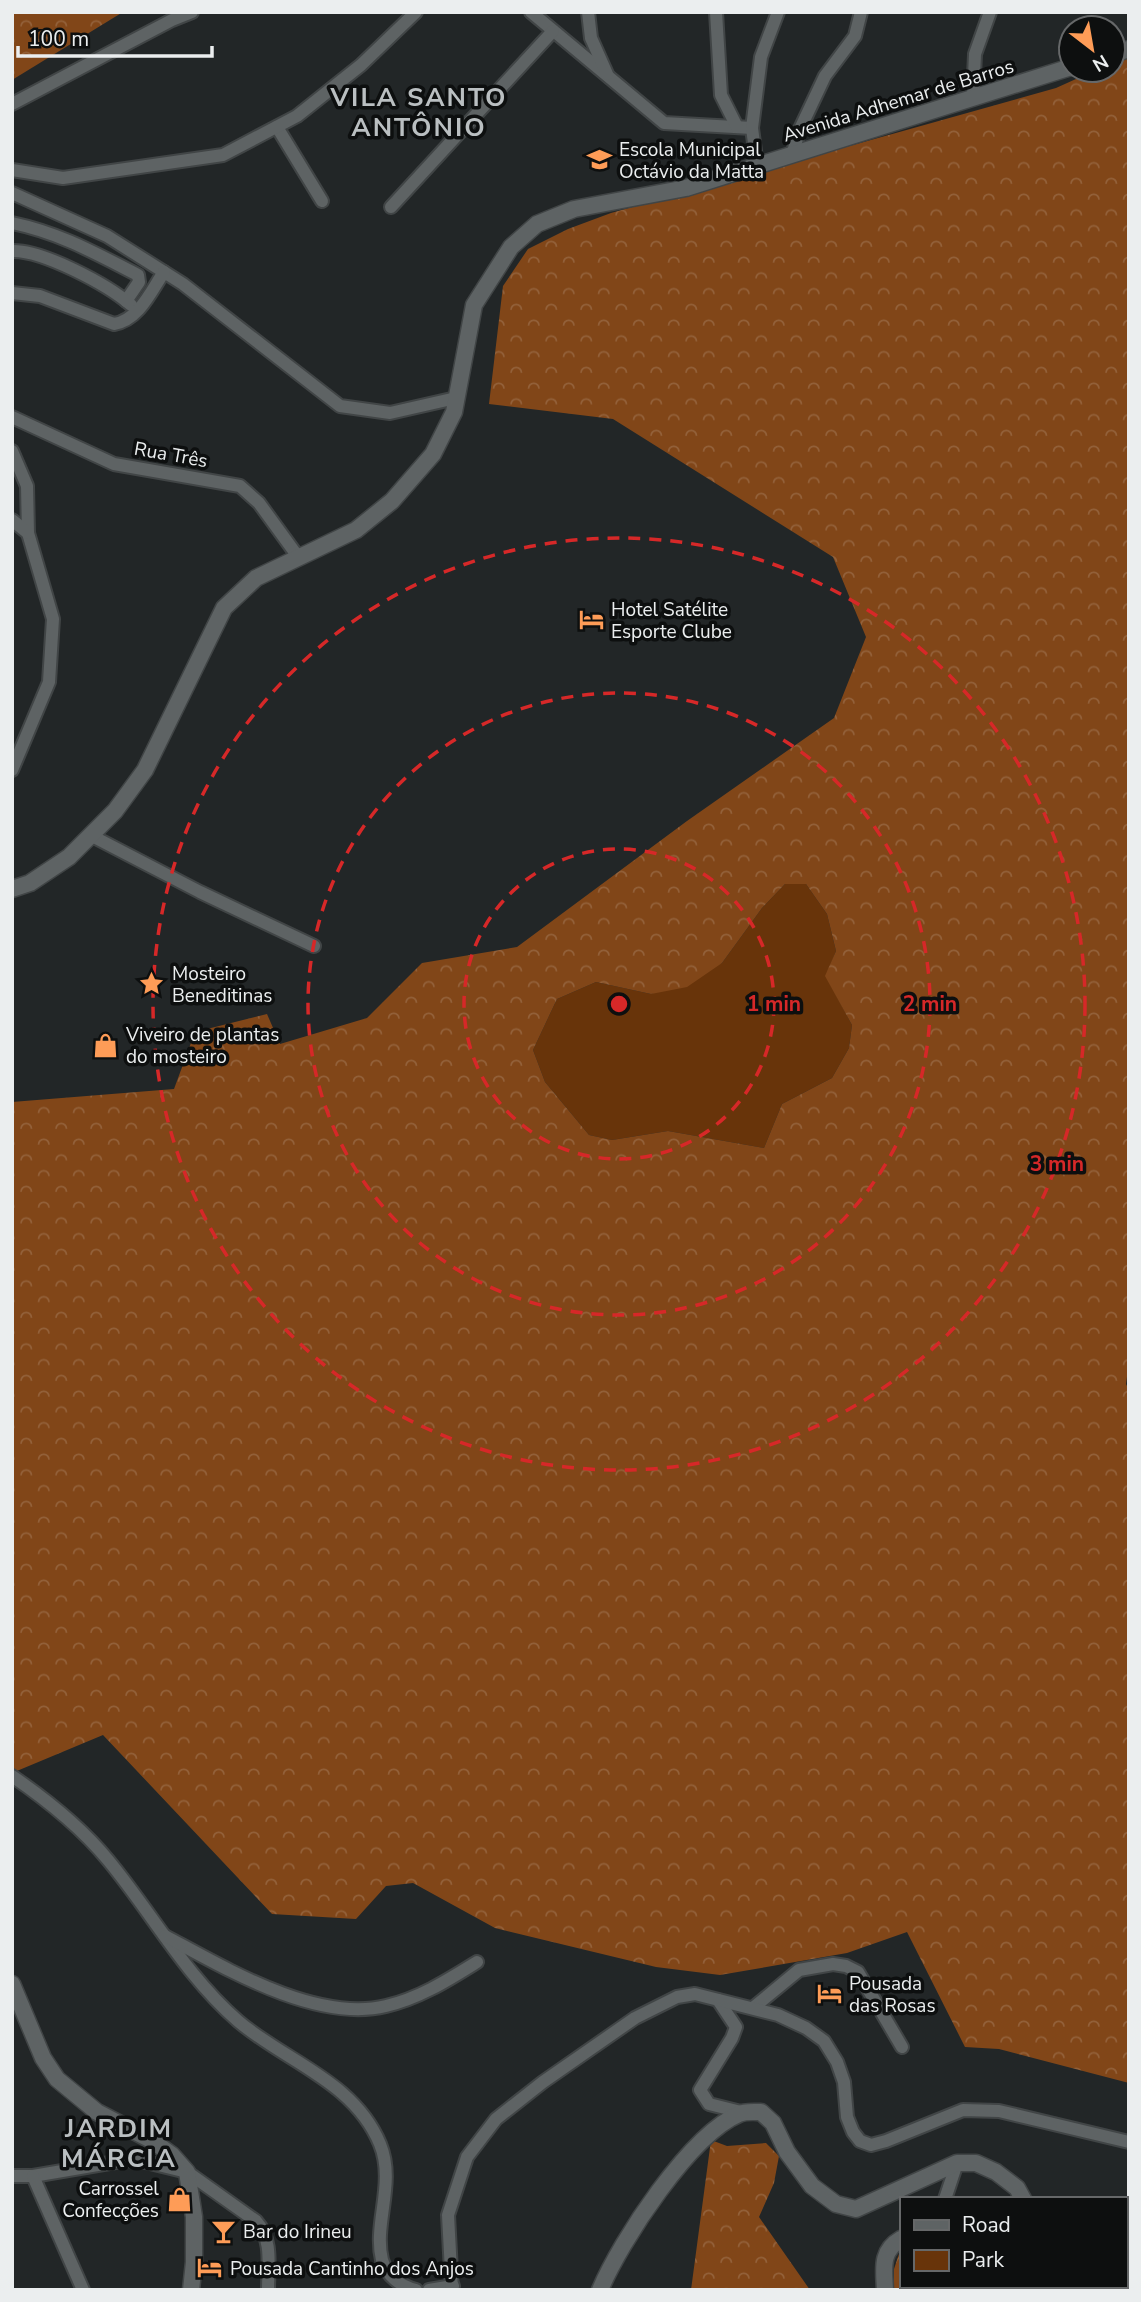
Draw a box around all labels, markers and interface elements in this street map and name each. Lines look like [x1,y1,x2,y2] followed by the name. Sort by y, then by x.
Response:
[18,14,212,58] scale bar
[1057,14,1127,84] north arrow
[28,25,89,53] text: 100 m
[1087,48,1113,78] text: N
[780,53,1017,149] street label: Avenida Adhemar de Barros
[330,80,507,145] district label: VILA SANTO ANTÔNIO
[619,137,764,185] place label: Escola Municipal Octávio da Matta
[585,146,613,174] school or university icon: Escola Municipal Octávio da Matta
[132,436,210,474] street label: Rua Três
[611,597,732,645] place label: Hotel Satélite Esporte Clube
[577,606,605,634] hotel icon: Hotel Satélite Esporte Clube
[172,961,272,1009] place label: Mosteiro Beneditinas
[138,970,166,998] place icon: Mosteiro Beneditinas
[747,990,801,1018] text: 1 min
[903,990,957,1018] text: 2 min
[607,992,631,1016] centre of rings
[125,1022,279,1070] place label: Viveiro de plantas do mosteiro
[92,1031,120,1059] shop icon: Viveiro de plantas do mosteiro
[1030,1150,1084,1178] text: 3 min
[849,1971,936,2019] place label: Pousada das Rosas
[815,1980,843,2008] hotel icon: Pousada das Rosas
[61,2111,177,2176] district label: JARDIM MÁRCIA
[62,2176,159,2224] place label: Carrossel Confecções
[165,2185,193,2213] shop icon: Carrossel Confecções
[900,2197,1127,2288] legend
[962,2211,1011,2239] text: Road
[209,2217,237,2245] bar icon: Bar do Irineu
[243,2219,352,2245] place label: Bar do Irineu
[962,2246,1004,2274] text: Park
[196,2254,224,2282] hotel icon: Pousada Cantinho dos Anjos
[230,2256,474,2282] place label: Pousada Cantinho dos Anjos

